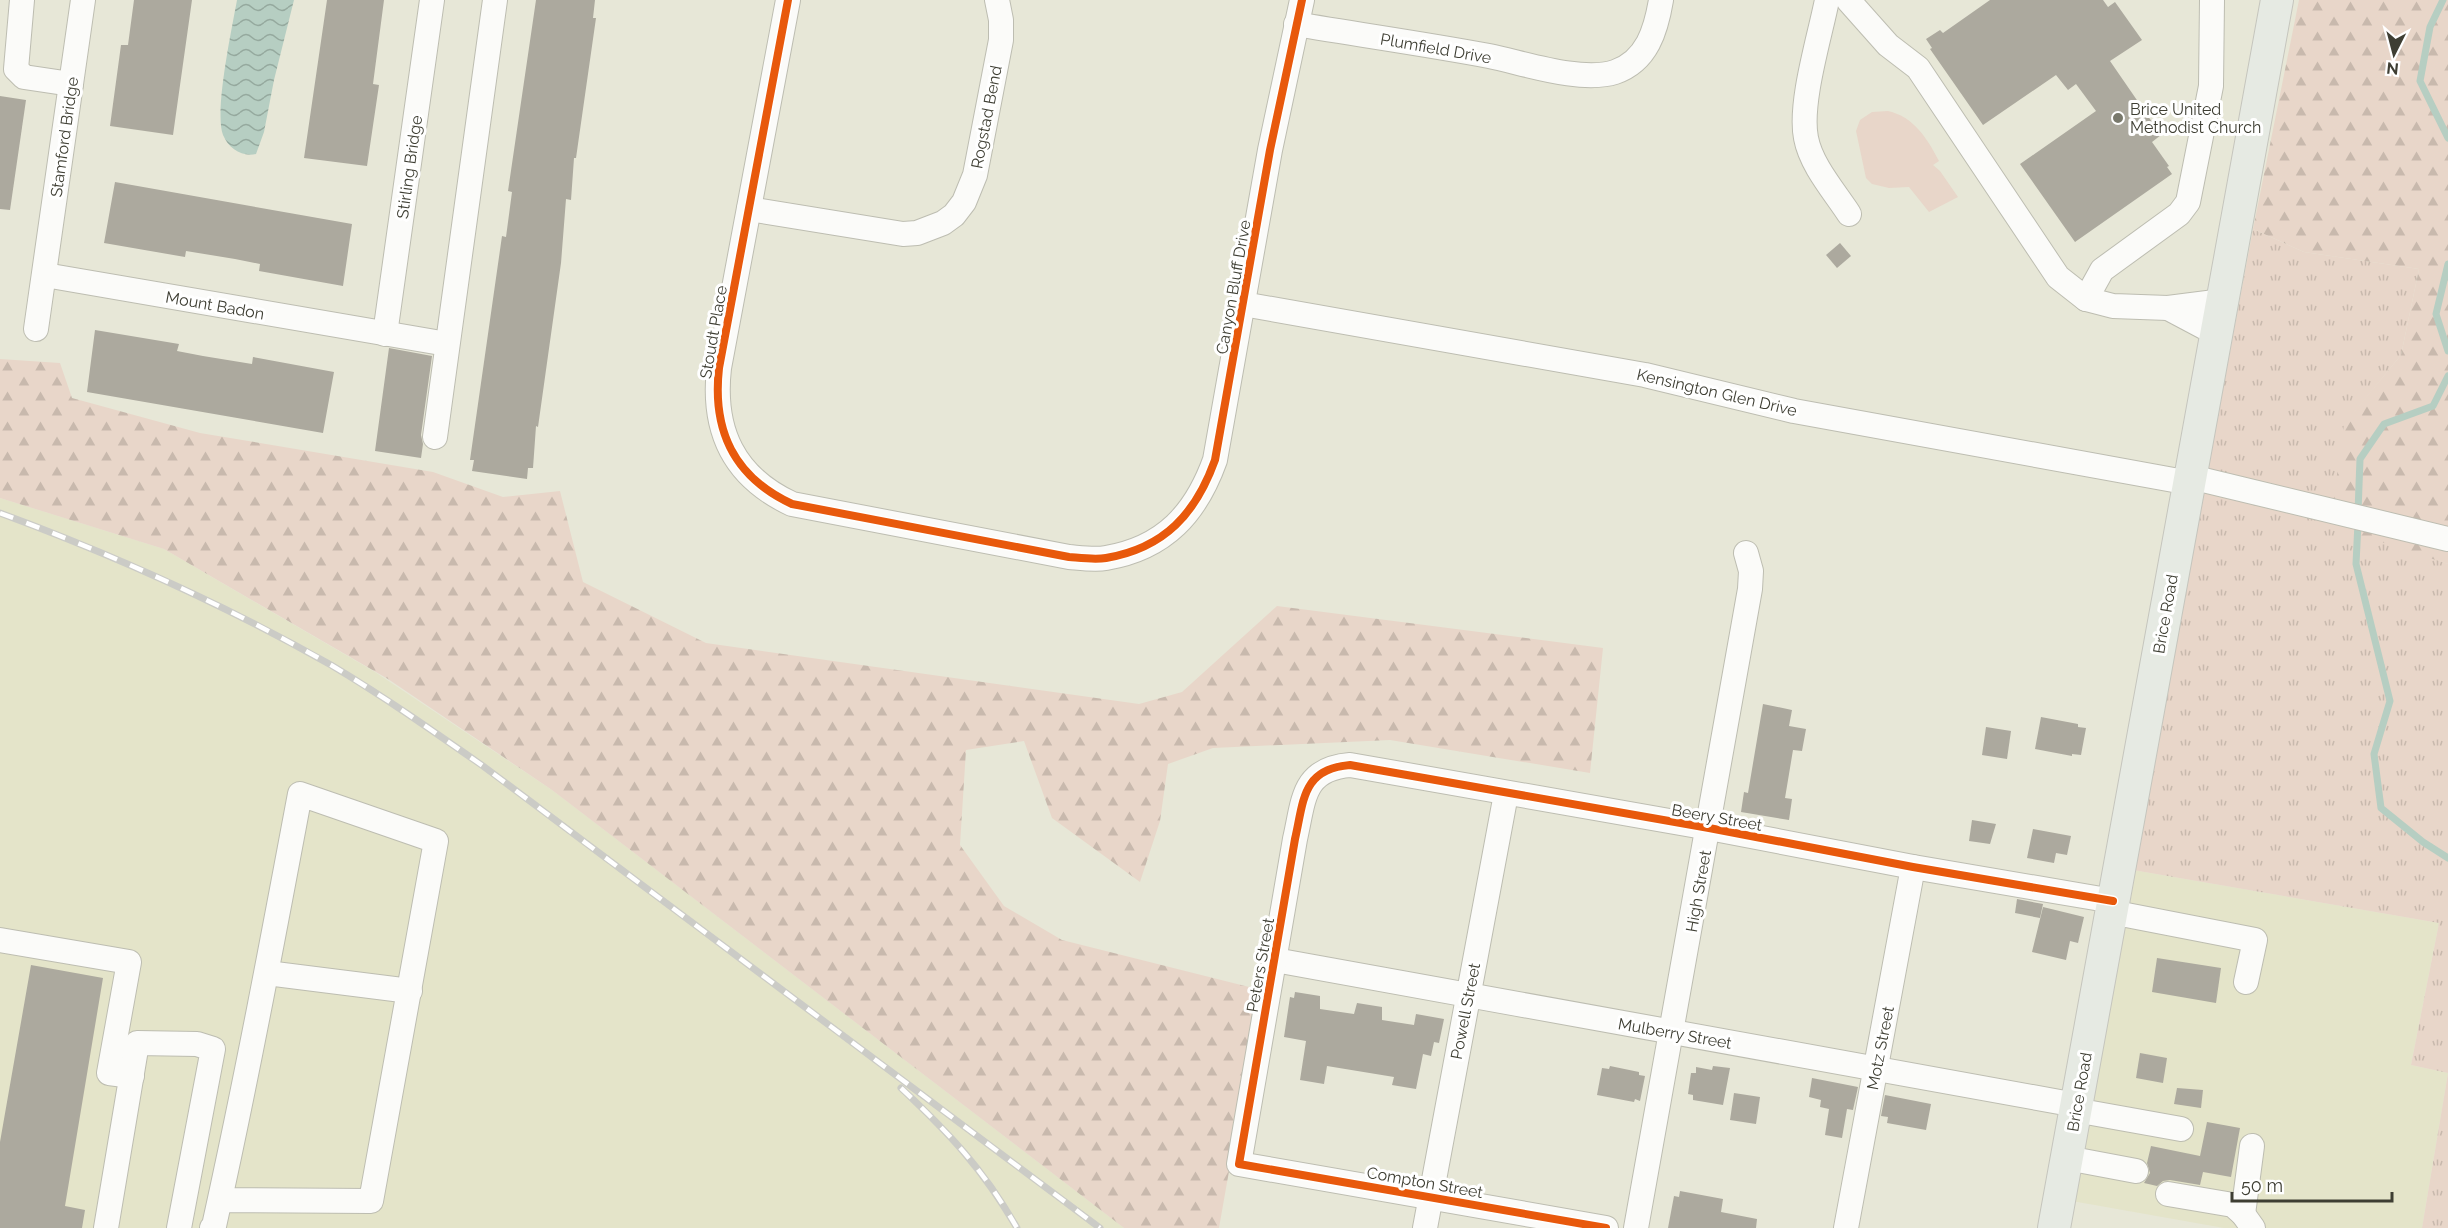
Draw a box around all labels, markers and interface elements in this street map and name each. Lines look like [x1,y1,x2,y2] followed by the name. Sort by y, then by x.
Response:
[2364,24,2424,84] north arrow
[1379,29,1493,68] street label: Plumfield Drive
[2385,58,2400,79] text: N
[967,64,1006,170] street label: Rogstad Bend
[47,76,82,198] street label: Stamford Bridge
[2130,100,2261,137] place label: Brice United Methodist Church
[2111,111,2125,125] marker: Brice United Methodist Church
[393,114,426,220] street label: Stirling Bridge
[1212,219,1255,356] street label: Canyon Bluff Drive
[696,284,731,380] street label: Stoudt Place
[164,287,266,324] street label: Mount Badon
[1635,365,1799,420] street label: Kensington Glen Drive
[2149,573,2182,655] street label: Brice Road
[1670,800,1764,835] street label: Beery Street
[1682,848,1715,934] street label: High Street
[1243,916,1278,1014] street label: Peters Street
[1447,961,1484,1061] street label: Powell Street
[1863,1004,1898,1092] street label: Motz Street
[1617,1014,1734,1053] street label: Mulberry Street
[2063,1051,2096,1133] street label: Brice Road
[1365,1163,1485,1202] street label: Compton Street
[2232,1165,2392,1203] scale bar
[2241,1175,2283,1196] text: 50 m

